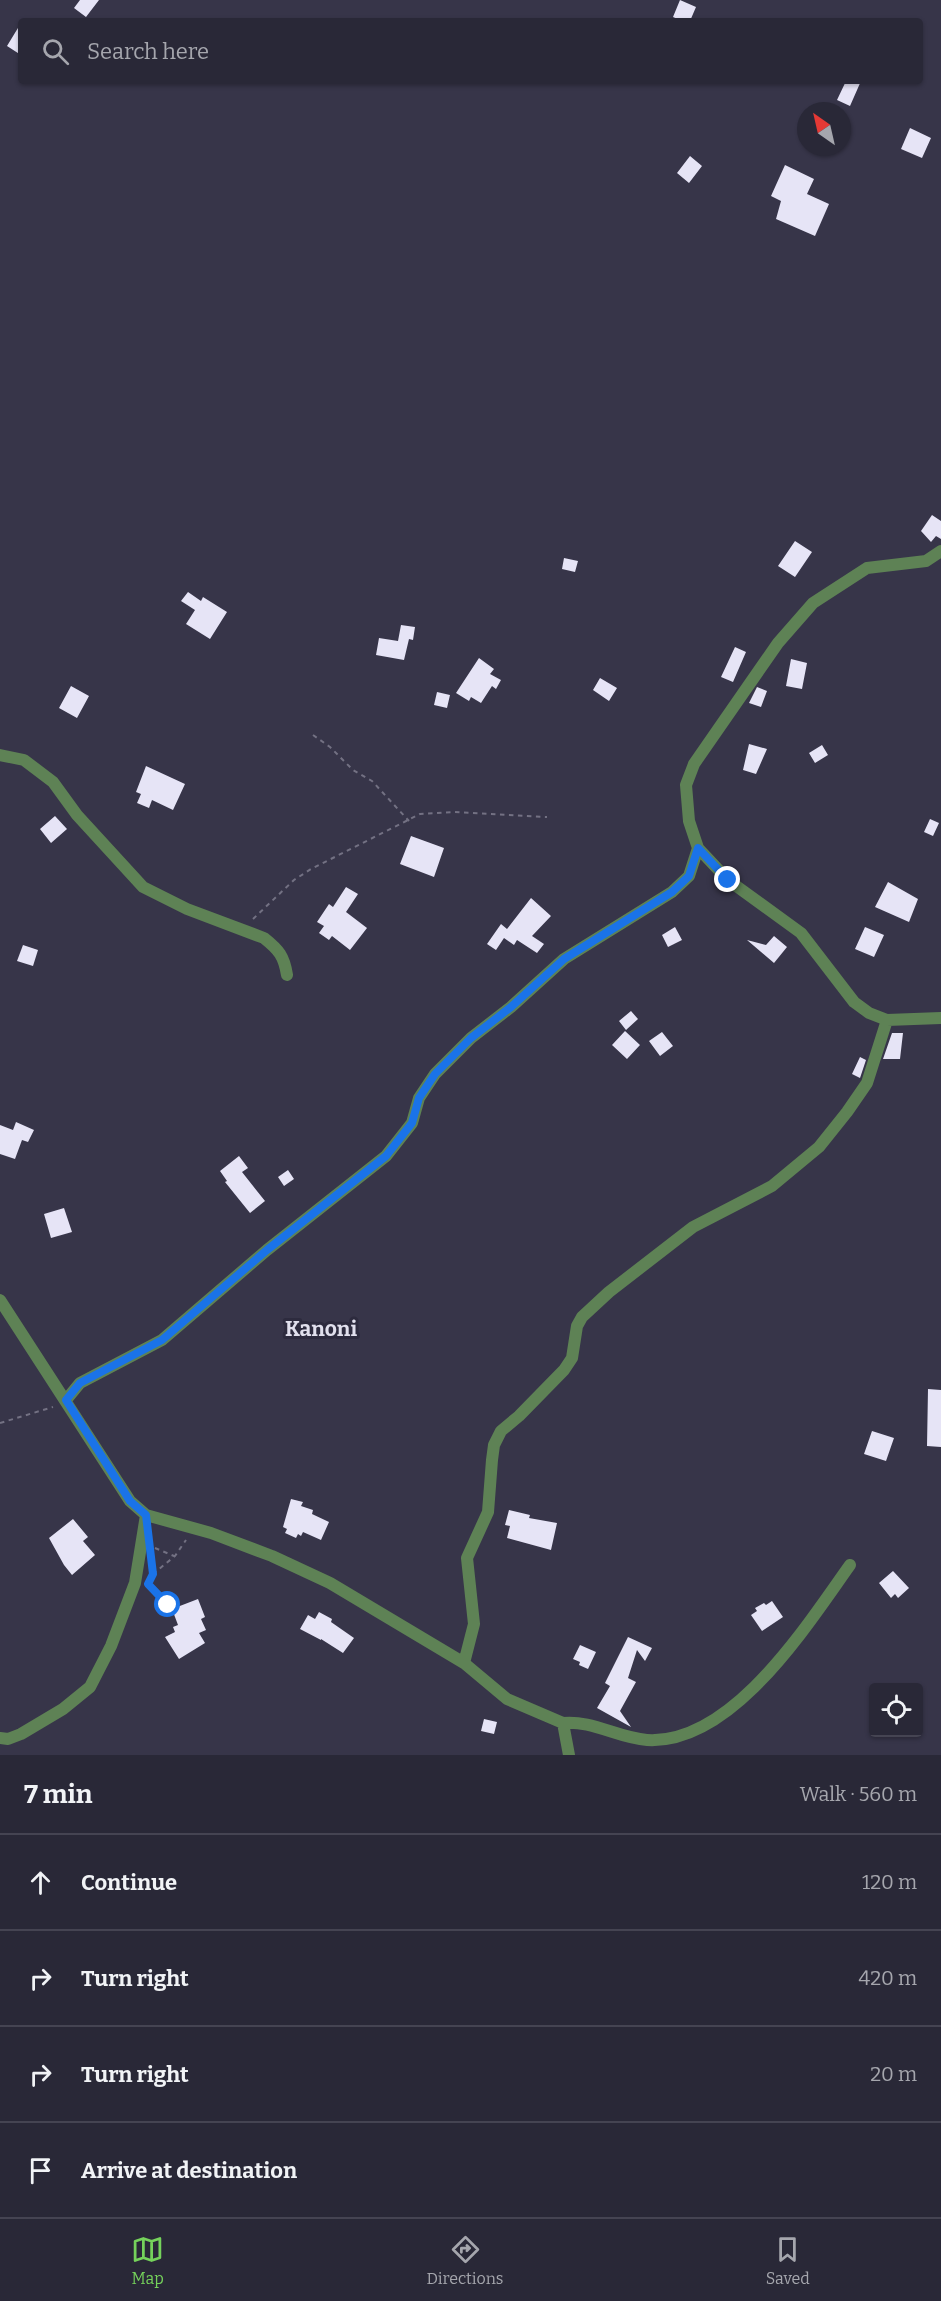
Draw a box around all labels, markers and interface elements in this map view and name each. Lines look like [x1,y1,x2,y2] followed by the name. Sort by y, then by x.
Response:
[18,18,923,84] search box
[39,35,72,68] icon: search
[87,38,209,65] text: Search here
[797,102,851,156] north arrow
[714,866,740,892] route end
[285,1316,357,1342] district label: Kanoni
[154,1591,180,1617] route start
[869,1683,923,1737] map controls
[869,1683,923,1737] button: locate
[24,1779,92,1810] text: 7 min
[800,1782,917,1806] text: Walk · 560 m
[24,1866,57,1899] icon: ahead
[81,1869,177,1896] text: Continue
[862,1870,917,1894] text: 120 m
[24,1962,57,1995] icon: right
[81,1965,189,1992] text: Turn right
[859,1966,917,1990] text: 420 m
[24,2058,57,2091] icon: right
[81,2061,189,2088] text: Turn right
[870,2062,917,2086] text: 20 m
[24,2154,57,2187] icon: arrive
[81,2157,297,2184] text: Arrive at destination
[131,2233,164,2288] tab: Map
[427,2233,504,2288] tab: Directions
[766,2233,810,2288] tab: Saved

